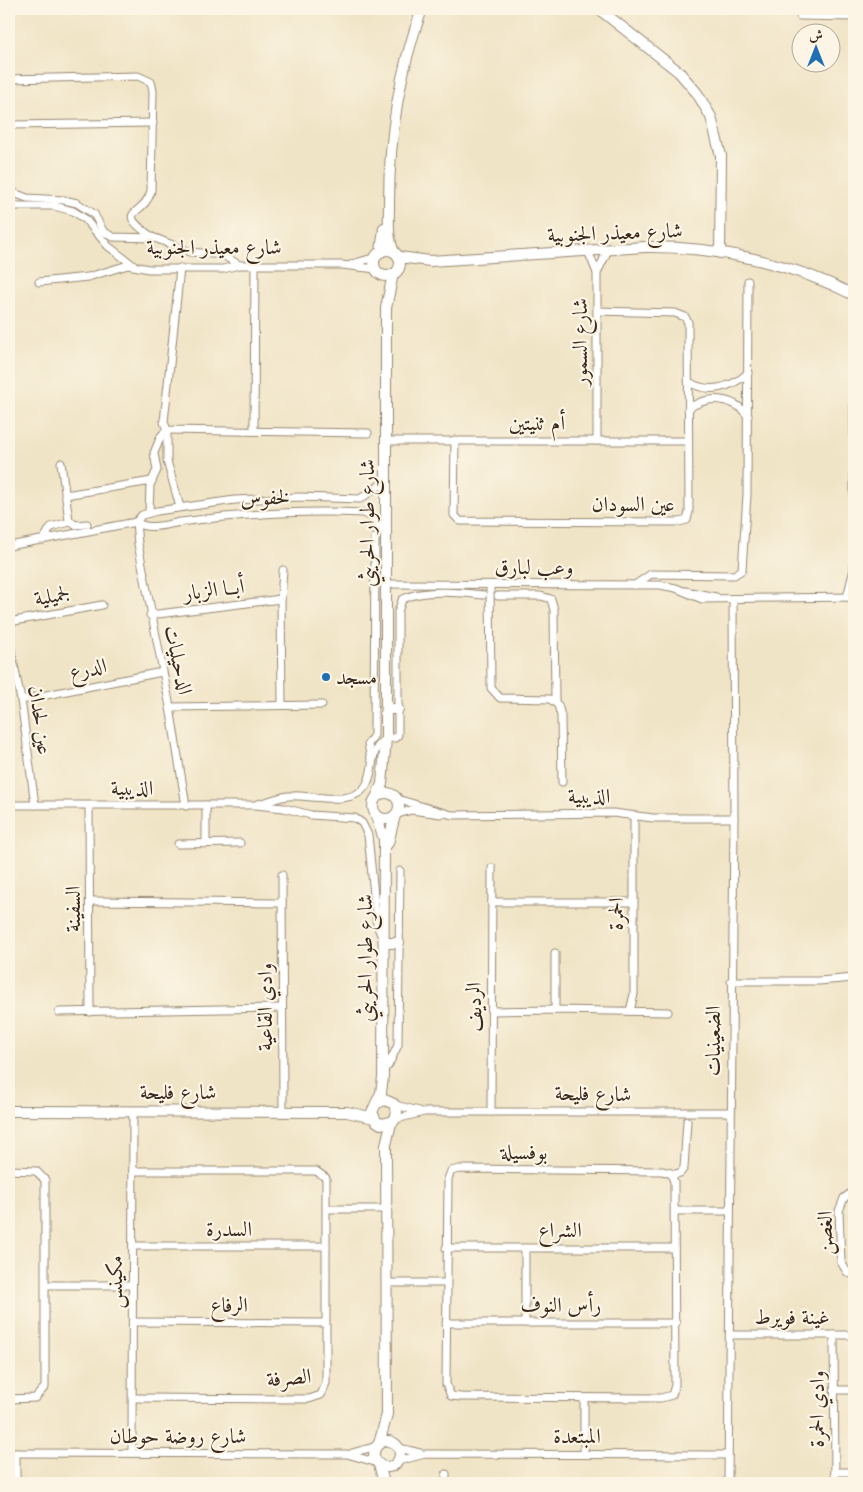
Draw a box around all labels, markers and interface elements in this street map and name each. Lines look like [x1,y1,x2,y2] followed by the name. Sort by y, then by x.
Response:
[790,22,840,72] north arrow
[809,26,823,45] text: ش
[547,216,683,253] street label: شارع معيذر الجنوبية
[146,233,282,265] street label: شارع معيذر الجنوبية
[566,298,598,388] street label: شارع السمور
[509,408,565,441] street label: أم ثنيتين
[353,459,386,587] street label: شارع طوار الحريثي
[240,483,290,513] street label: لخفوس
[591,490,675,519] street label: عين السودان
[494,553,574,582] street label: وعب لبارق
[180,571,246,608] street label: أبــا الزبار
[32,579,72,613] street label: لجميلية
[157,623,199,697] street label: الدحيليات
[67,651,110,690] street label: الدرع
[336,663,377,692] place label: مسجد
[320,671,332,683] marker: مسجد
[21,684,59,756] street label: عين لحدان
[111,774,153,803] street label: الذيبية
[568,782,610,811] street label: الذيبية
[59,886,88,932] street label: السفينة
[351,894,384,1022] street label: شارع طوار الحريثي
[602,897,631,931] street label: الحمرة
[251,963,281,1051] street label: وادي القاعية
[460,982,489,1032] street label: الرديف
[699,1006,728,1076] street label: الضعينيات
[140,1078,216,1110] street label: شارع فليحة
[554,1079,632,1112] street label: شارع فليحة
[500,1138,547,1167] street label: بوفسيلة
[811,1211,840,1255] street label: الغصن
[206,1215,252,1244] street label: السدرة
[538,1216,582,1248] street label: الشراع
[101,1255,130,1309] street label: مكينس
[520,1290,602,1320] street label: رأس النوف
[210,1291,248,1323] street label: الرفاع
[754,1303,830,1332] street label: غينة فويرط
[265,1362,313,1394] street label: الصرفة
[803,1370,833,1448] street label: وادي الحمرة
[110,1422,246,1454] street label: شارع روضة حوطان
[553,1422,601,1451] street label: المبتعدة

